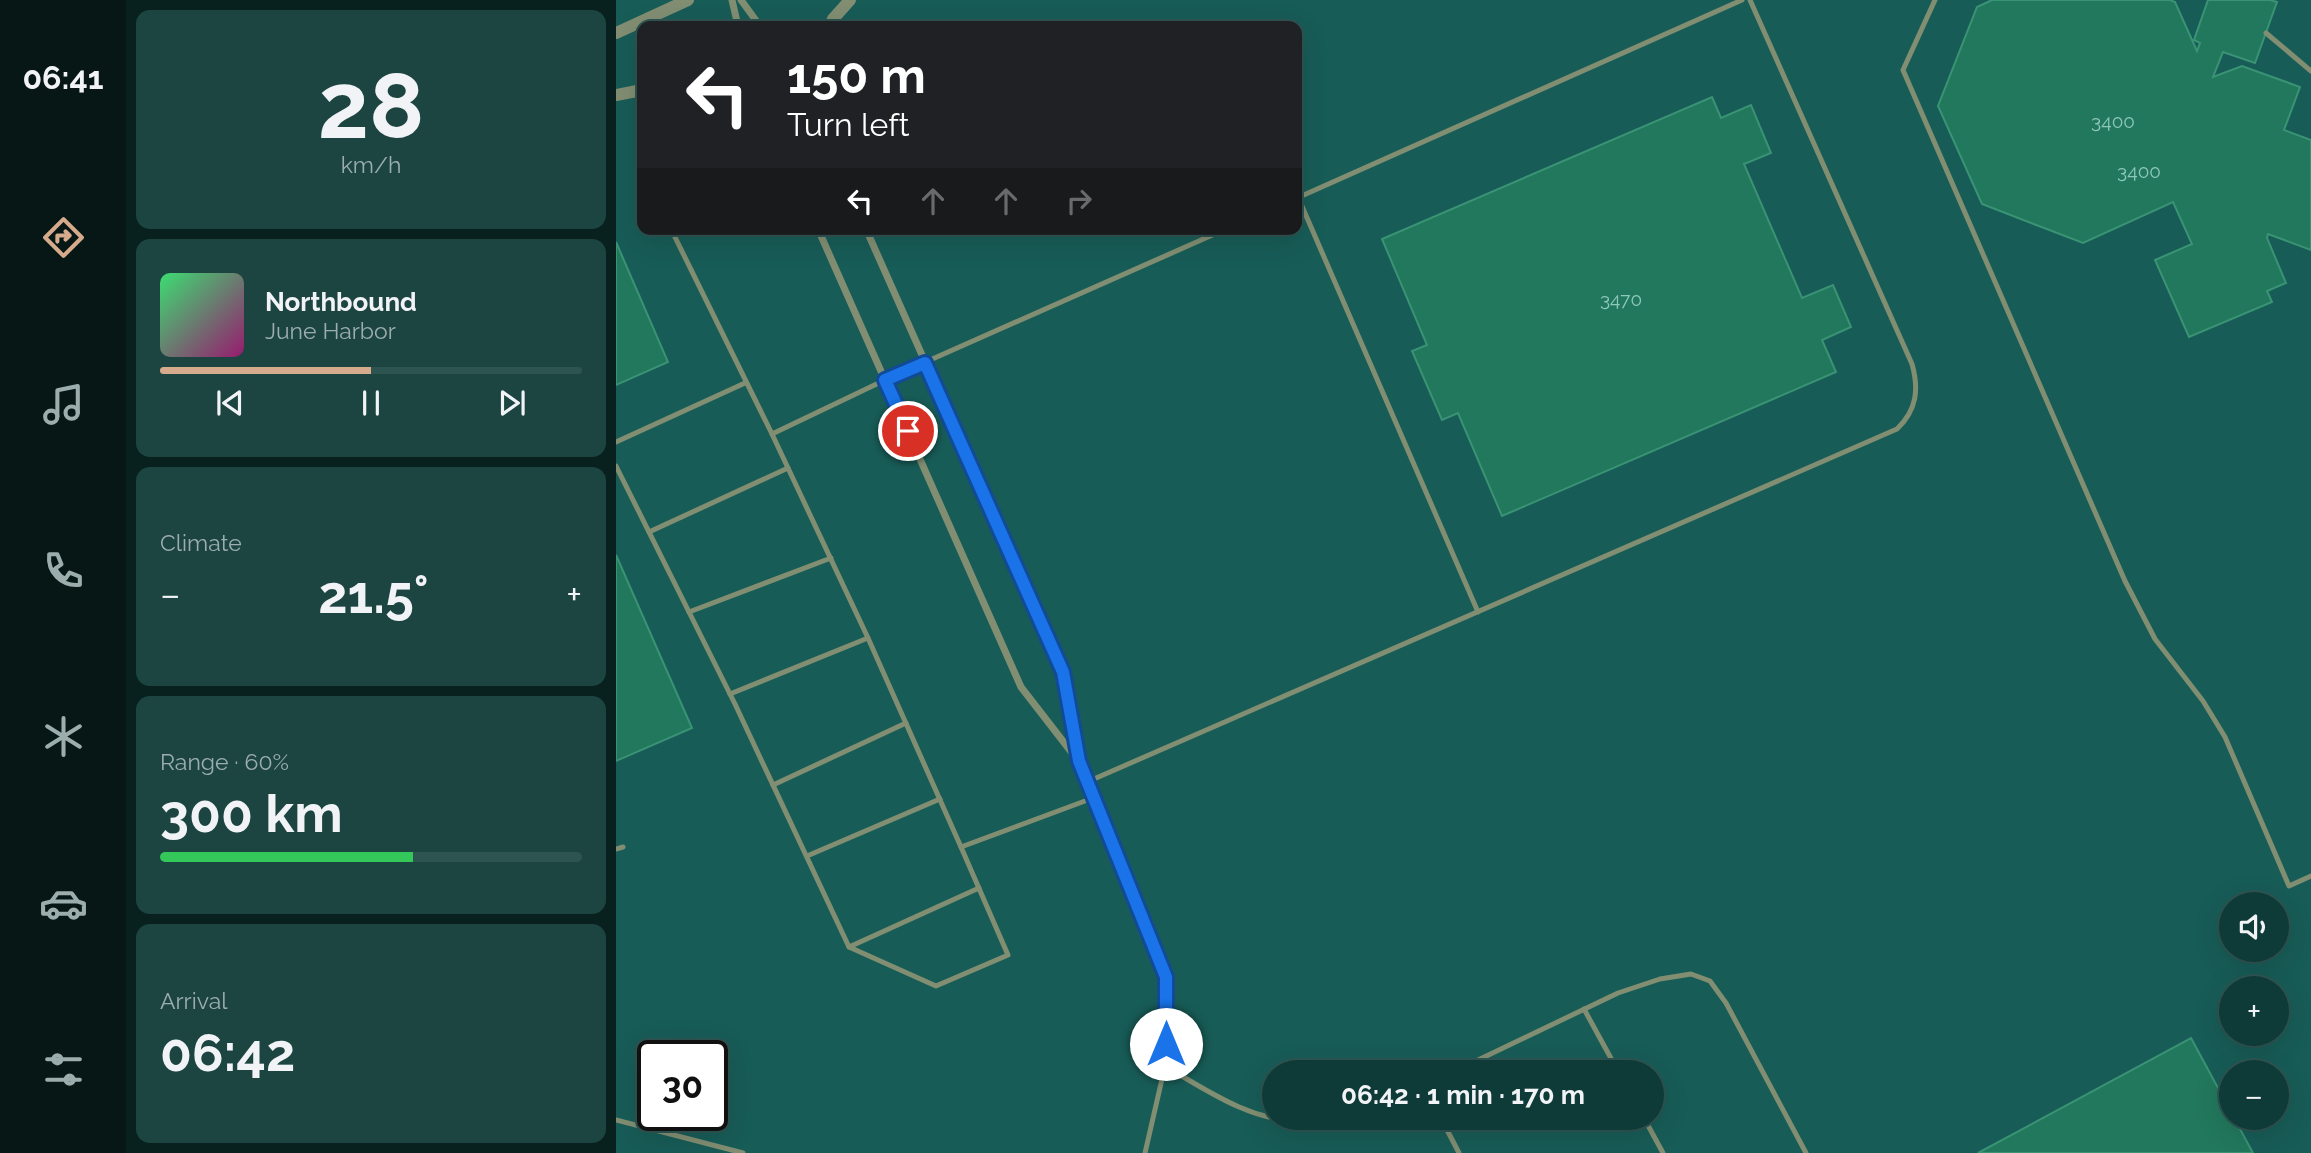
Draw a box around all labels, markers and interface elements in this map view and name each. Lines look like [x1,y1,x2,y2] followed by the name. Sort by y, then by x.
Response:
[787,47,926,104] text: 150 m
[672,49,763,140] icon: left
[318,52,424,159] text: 28
[22,59,104,96] text: 06:41
[787,106,909,143] text: Turn left
[2091,110,2135,132] house number: 3400
[341,151,401,178] text: km/h
[2117,160,2161,182] house number: 3400
[841,182,879,220] icon: left
[914,182,952,220] icon: ahead
[987,182,1025,220] icon: ahead
[1060,182,1098,220] icon: right
[39,213,88,262] icon: directions
[265,287,417,317] text: Northbound
[1600,288,1642,310] house number: 3470
[265,317,396,344] text: June Harbor
[39,380,88,429] icon: music
[211,384,249,422] icon: previous
[352,384,390,422] icon: pause
[493,384,531,422] icon: next
[878,401,938,461] pin
[889,412,927,450] icon: arrive
[160,529,242,556] text: Climate
[39,546,88,595] icon: phone
[318,564,429,625] text: 21.5°
[160,572,180,617] text: −
[566,572,582,617] text: +
[39,712,88,761] icon: climate
[160,748,289,775] text: Range · 60%
[160,783,343,844] text: 300 km
[39,879,88,928] icon: car
[2219,892,2289,1130] map controls
[2219,892,2289,962] button: sound
[2219,976,2289,1046] button: +
[160,987,227,1014] text: Arrival
[1129,1007,1203,1081] position arrow
[160,1022,295,1083] text: 06:42
[637,1040,728,1131] speed limit sign: 30
[39,1045,88,1094] icon: filters
[2219,1060,2289,1130] button: −
[1341,1080,1585,1110] text: 06:42 · 1 min · 170 m

